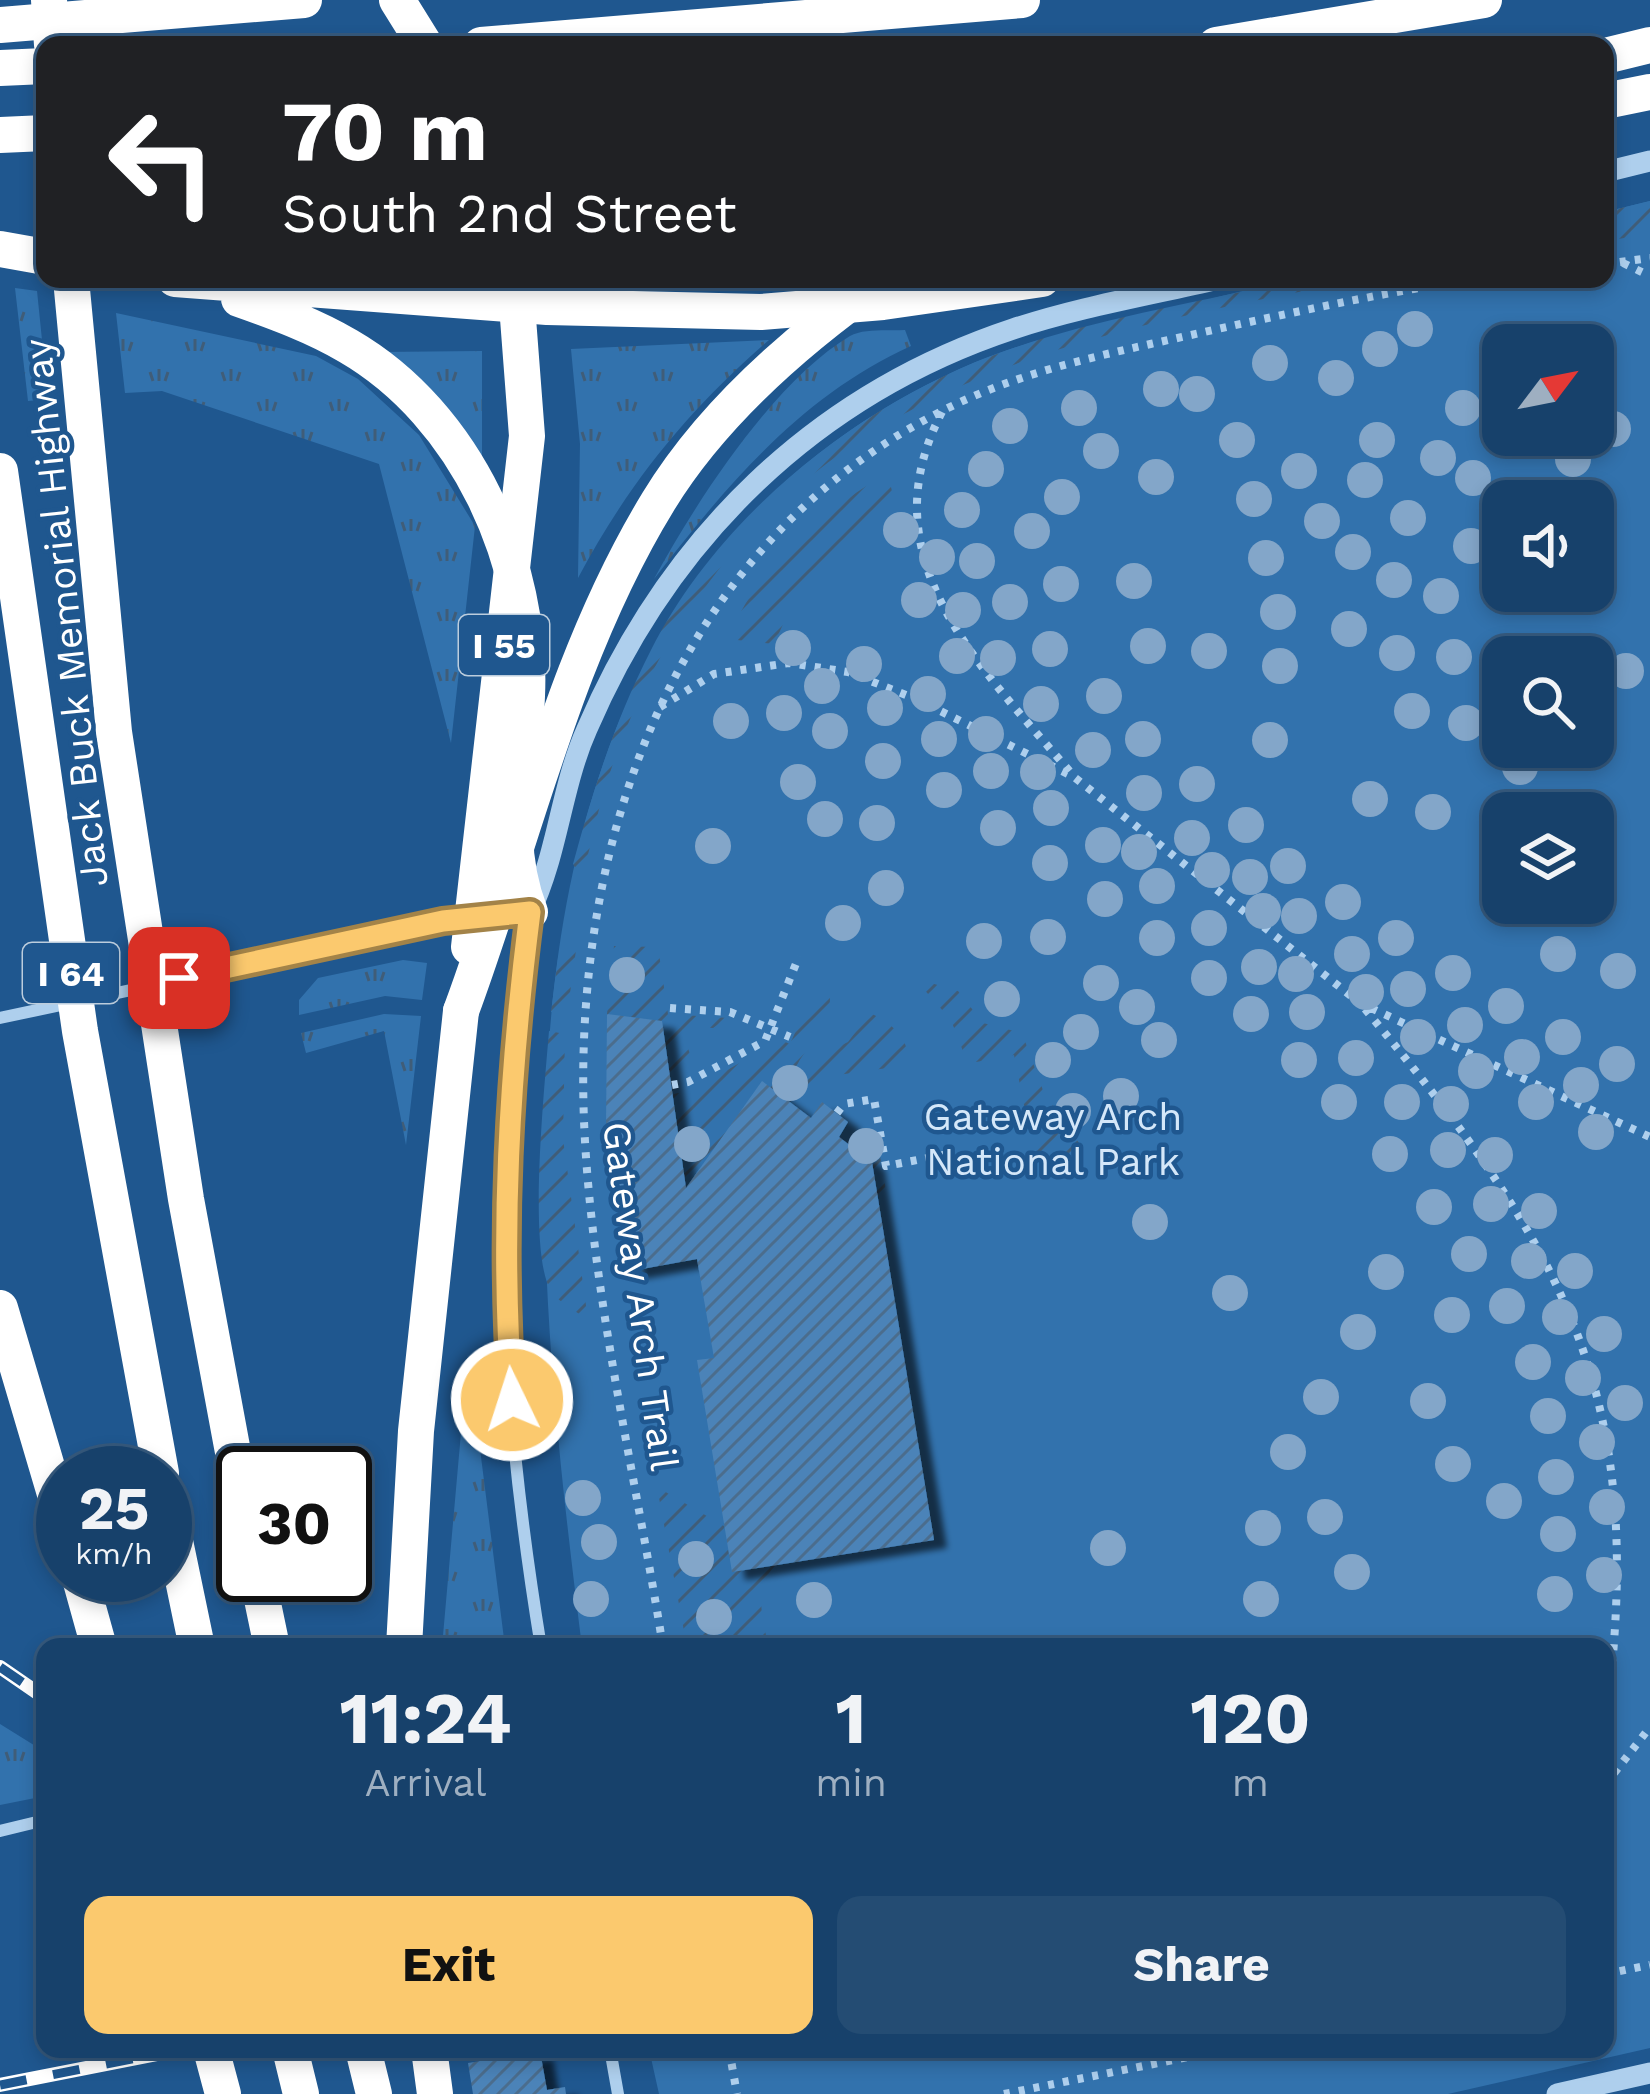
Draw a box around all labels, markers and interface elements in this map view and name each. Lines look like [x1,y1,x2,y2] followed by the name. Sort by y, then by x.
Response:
[282,82,488,180] text: 70 m
[84,84,240,240] icon: left
[282,182,737,245] text: South 2nd Street
[1482,324,1614,456] north arrow
[1482,324,1614,924] map controls
[14,337,117,889] street label: Jack Buck Memorial Highway
[1482,480,1614,612] button: sound
[459,615,549,675] road number: I 55
[1482,636,1614,768] button: search
[1482,792,1614,924] button: layers
[128,927,230,1029] pin
[23,943,119,1003] road number: I 64
[146,945,212,1011] icon: arrive
[924,1094,1182,1184] park label: Gateway Arch National Park
[594,1119,687,1473] street label: Gateway Arch Trail
[449,1337,575,1463] position arrow
[216,1446,372,1602] speed limit sign: 30
[79,1473,149,1544] text: 25
[75,1536,153,1571] text: km/h
[339,1676,512,1760] text: 11:24
[836,1676,867,1760] text: 1
[1190,1676,1311,1760] text: 120
[365,1760,486,1805] text: Arrival
[815,1760,887,1805] text: min
[1232,1760,1269,1805] text: m
[84,1896,813,2034] button: Exit
[837,1896,1566,2034] button: Share

